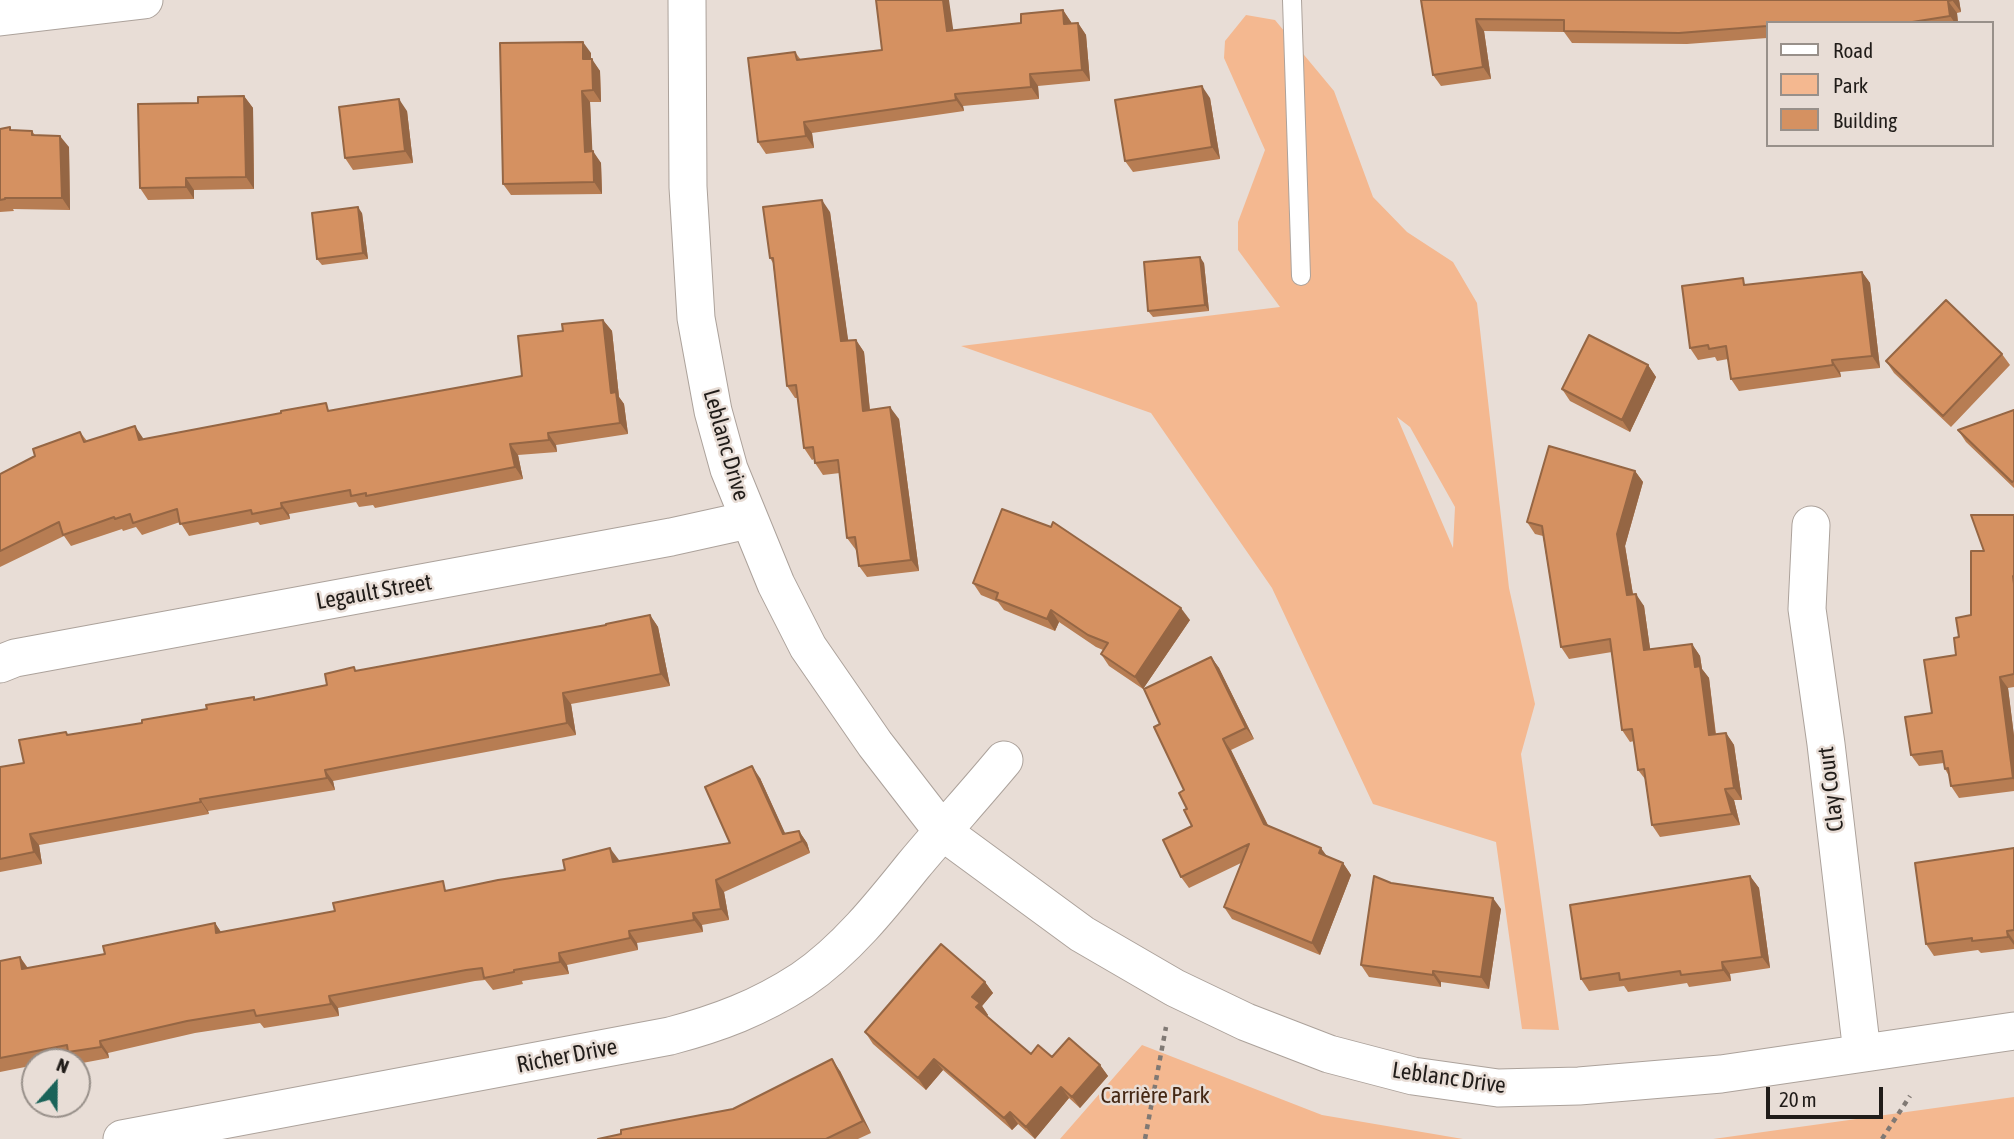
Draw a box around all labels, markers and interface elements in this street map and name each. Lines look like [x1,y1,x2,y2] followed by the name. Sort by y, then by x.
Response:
[1766,21,1993,147] legend
[1833,38,1873,62] text: Road
[1833,73,1868,97] text: Park
[1833,108,1897,132] text: Building
[697,386,755,504] street label: Leblanc Drive
[314,568,434,616] street label: Legault Street
[1812,745,1850,833] street label: Clay Court
[515,1033,619,1079] street label: Richer Drive
[21,1048,91,1118] north arrow
[54,1053,72,1078] text: N
[1390,1056,1508,1100] street label: Leblanc Drive
[1769,1072,1886,1116] scale bar
[1100,1082,1210,1110] park label: Carrière Park
[1779,1087,1817,1111] text: 20 m

